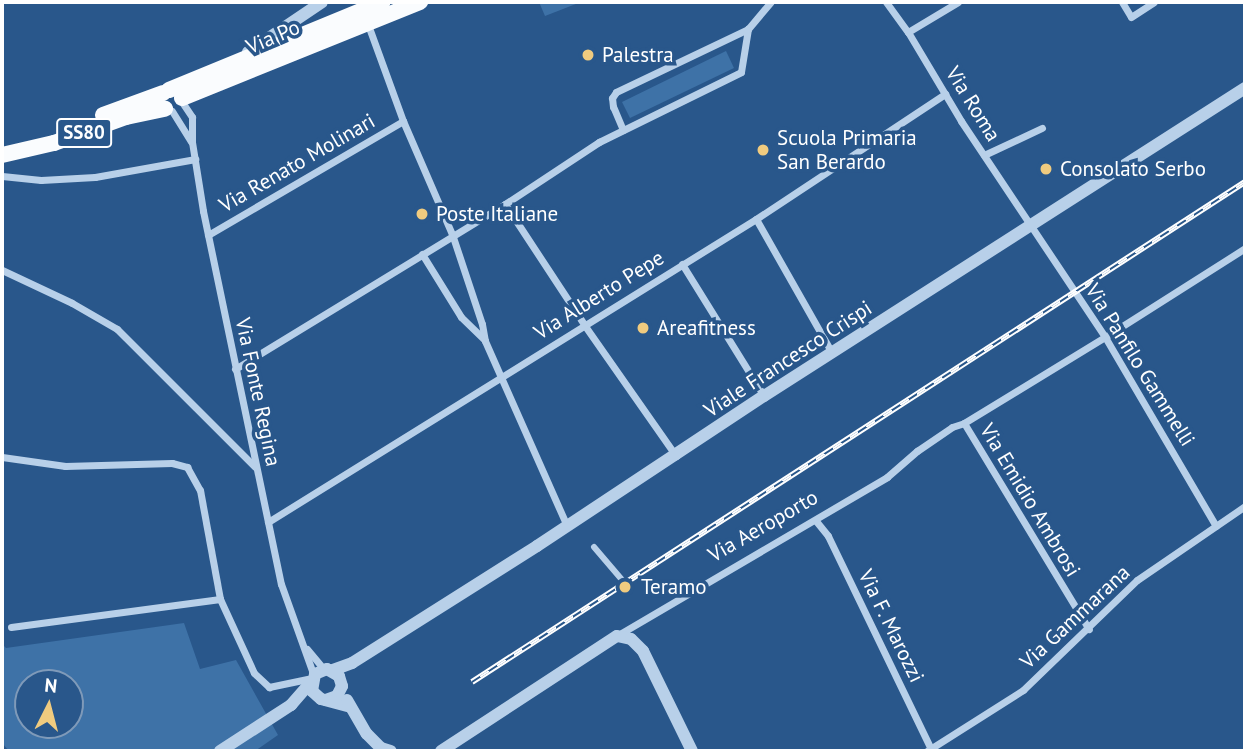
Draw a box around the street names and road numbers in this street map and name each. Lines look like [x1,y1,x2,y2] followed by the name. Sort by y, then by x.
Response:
[242,14,304,60] street label: Via Po
[940,62,1006,146] street label: Via Roma
[215,108,379,218] street label: Via Renato Molinari
[56,118,112,148] road number: SS80
[529,245,669,345] street label: Via Alberto Pepe
[1080,279,1200,451] street label: Via Panfilo Gammelli
[699,295,877,423] street label: Viale Francesco Crispi
[230,315,286,469] street label: Via Fonte Regina
[974,419,1086,581] street label: Via Emidio Ambrosi
[703,484,823,568] street label: Via Aeroporto
[1015,560,1135,674] street label: Via Gammarana
[852,565,930,687] street label: Via F. Marozzi

